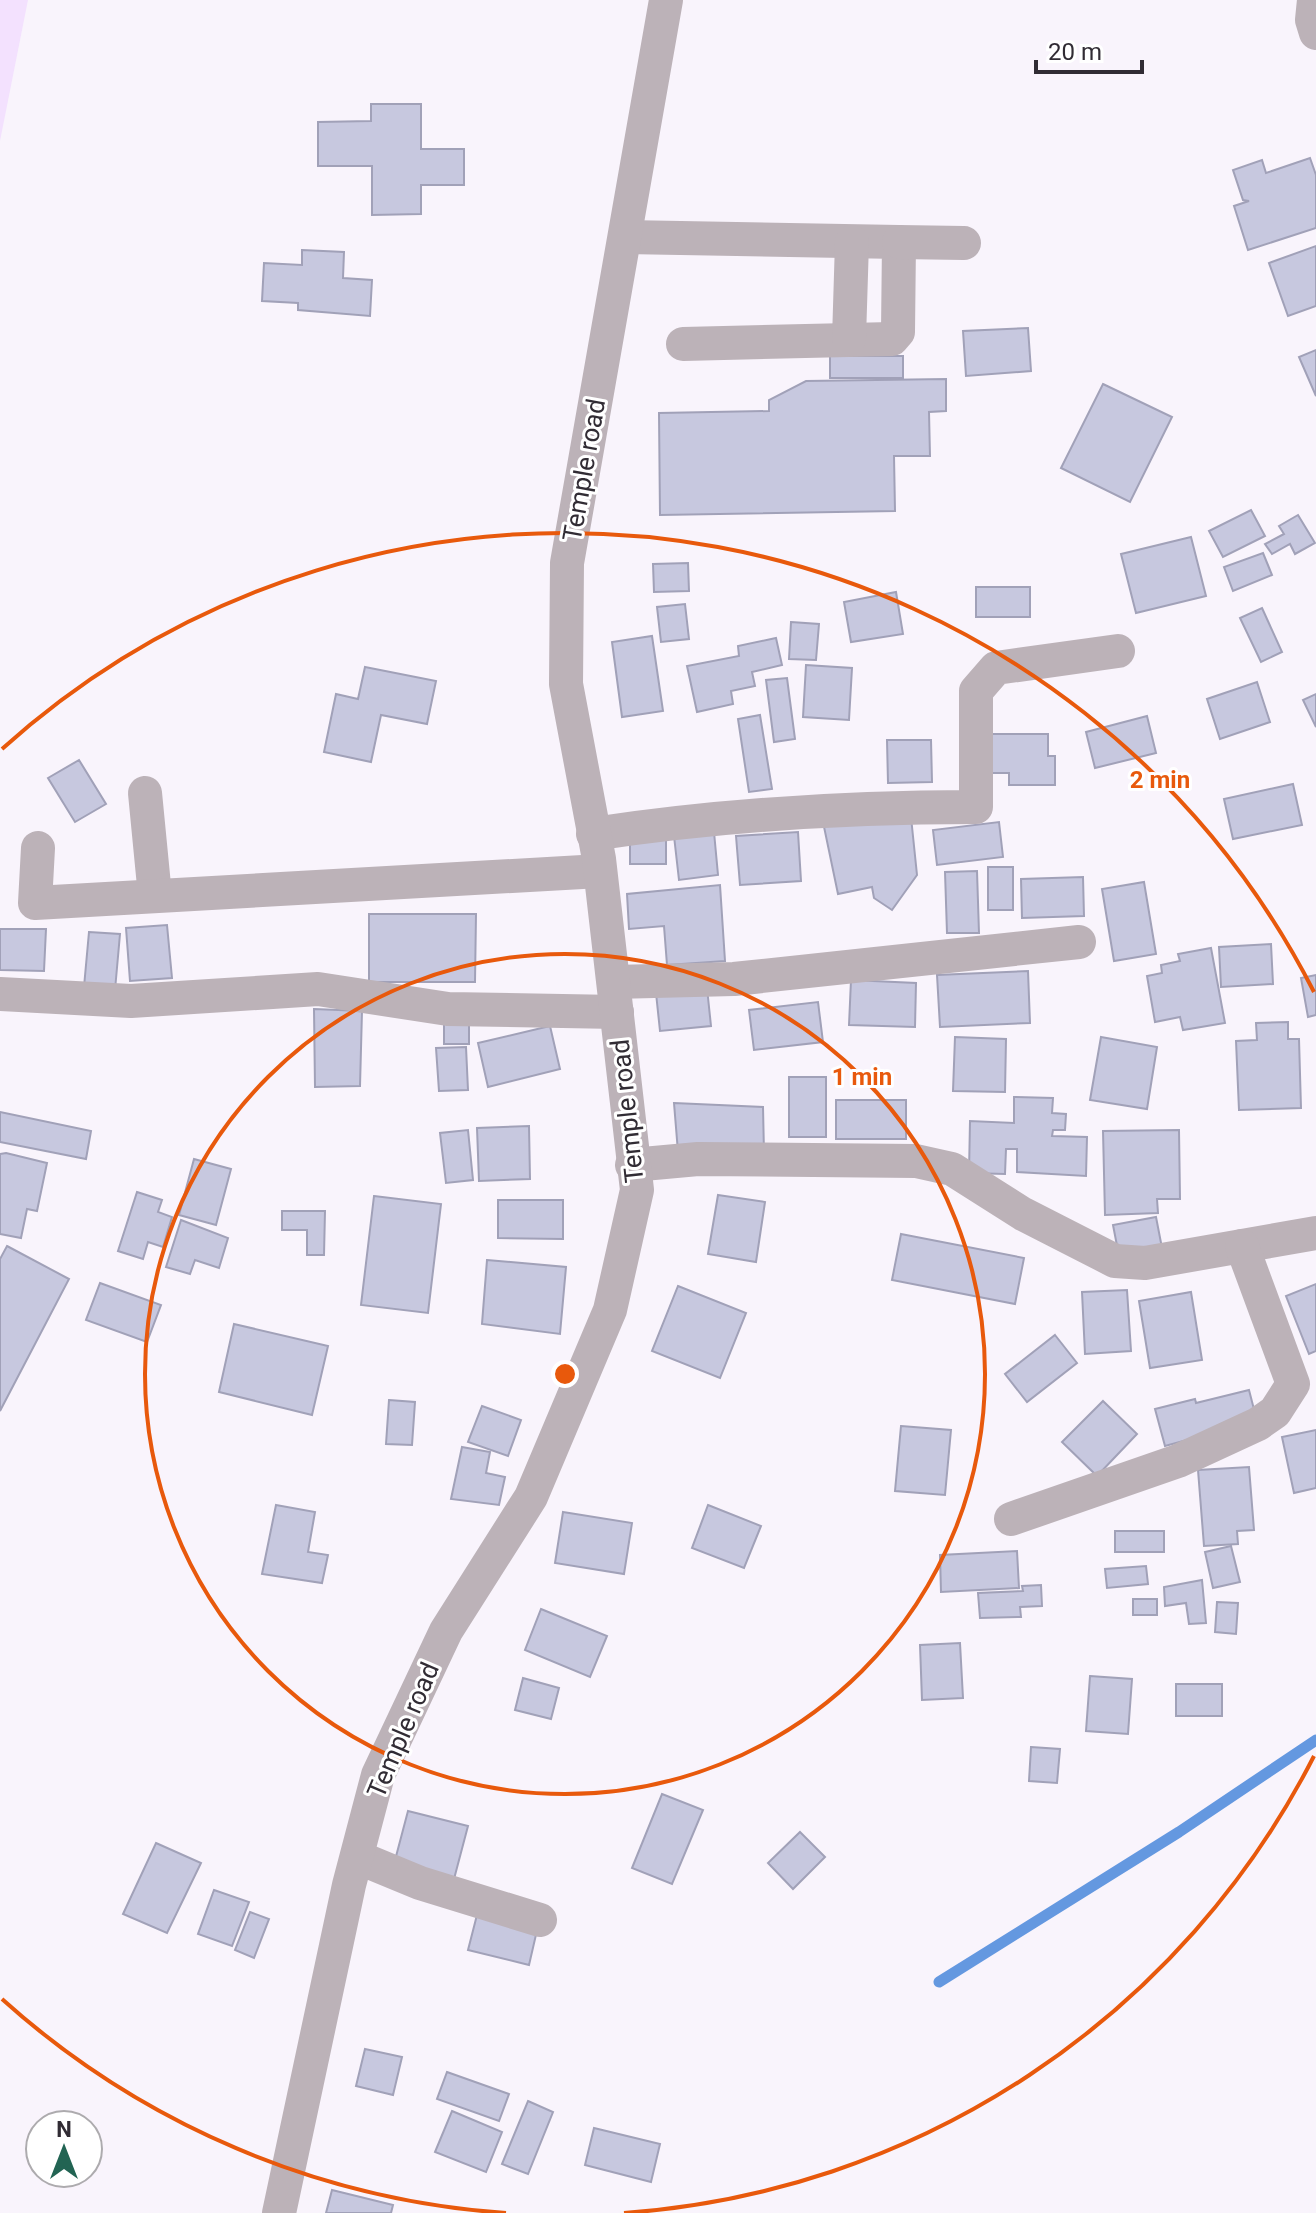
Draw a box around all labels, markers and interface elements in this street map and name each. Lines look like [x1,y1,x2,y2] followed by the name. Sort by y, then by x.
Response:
[1036,24,1142,74] scale bar
[1048,38,1102,66] text: 20 m
[557,396,611,544] street label: Temple road
[1130,766,1190,794] text: 2 min
[605,1038,649,1184] street label: Temple road
[832,1063,892,1091] text: 1 min
[551,1360,579,1388] centre of rings
[361,1658,445,1802] street label: Temple road
[24,2109,104,2189] north arrow
[56,2117,72,2142] text: N

